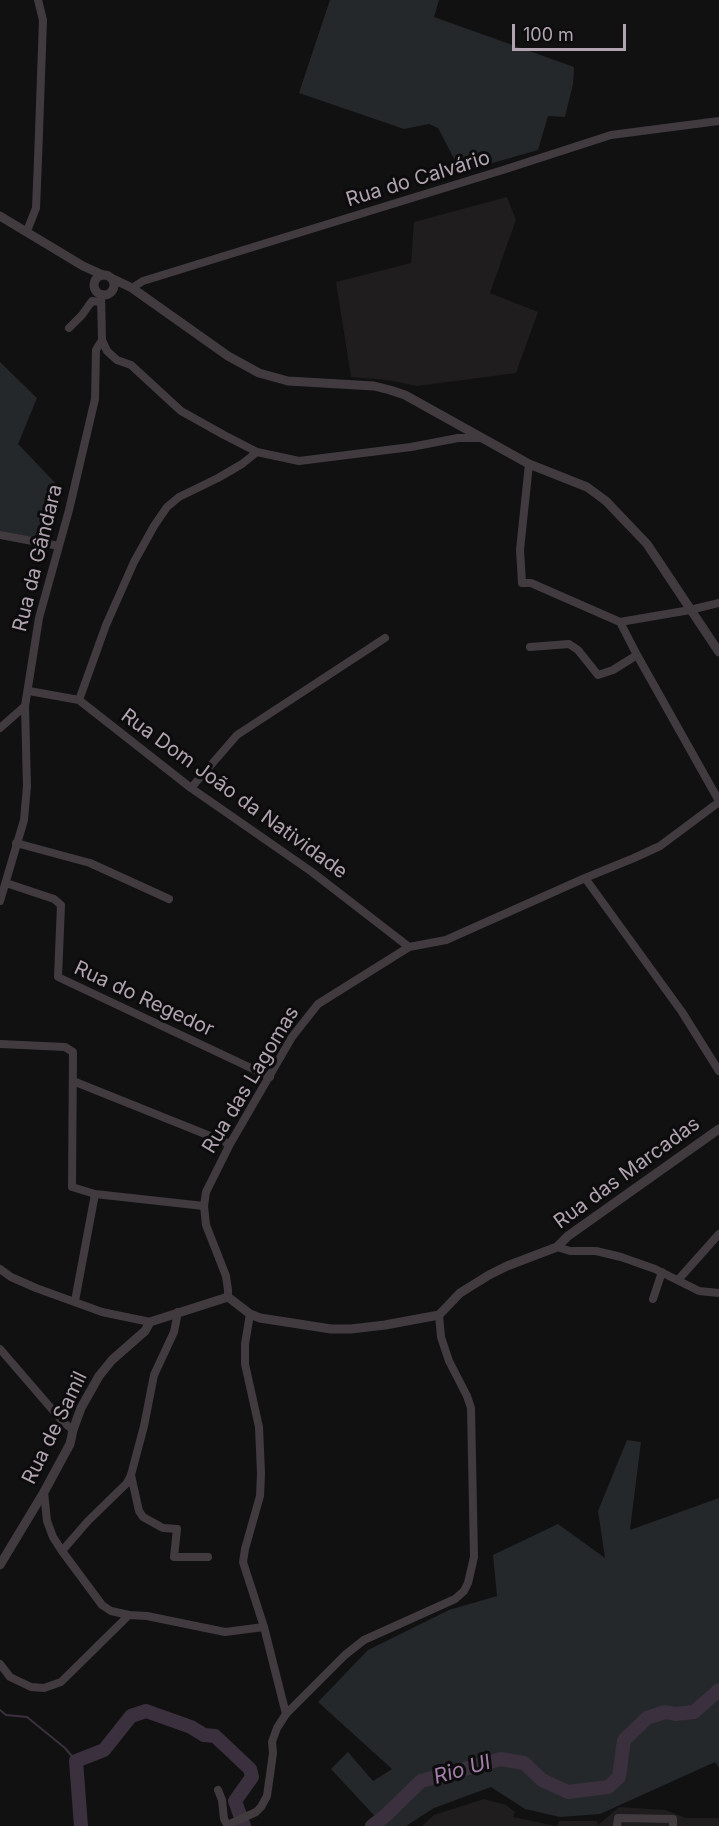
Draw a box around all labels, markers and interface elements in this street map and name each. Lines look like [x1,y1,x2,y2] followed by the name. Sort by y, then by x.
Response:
[515,12,629,50] scale bar
[523,24,574,45] text: 100 m
[343,146,493,212] street label: Rua do Calvário
[8,482,68,634] street label: Rua da Gândara
[116,704,352,884] street label: Rua Dom João da Natividade
[70,956,218,1042] street label: Rua do Regedor
[198,1002,304,1158] street label: Rua das Lagomas
[549,1112,705,1234] street label: Rua das Marcadas
[17,1368,93,1488] street label: Rua de Samil
[431,1750,493,1790] water label: Rio Ul

